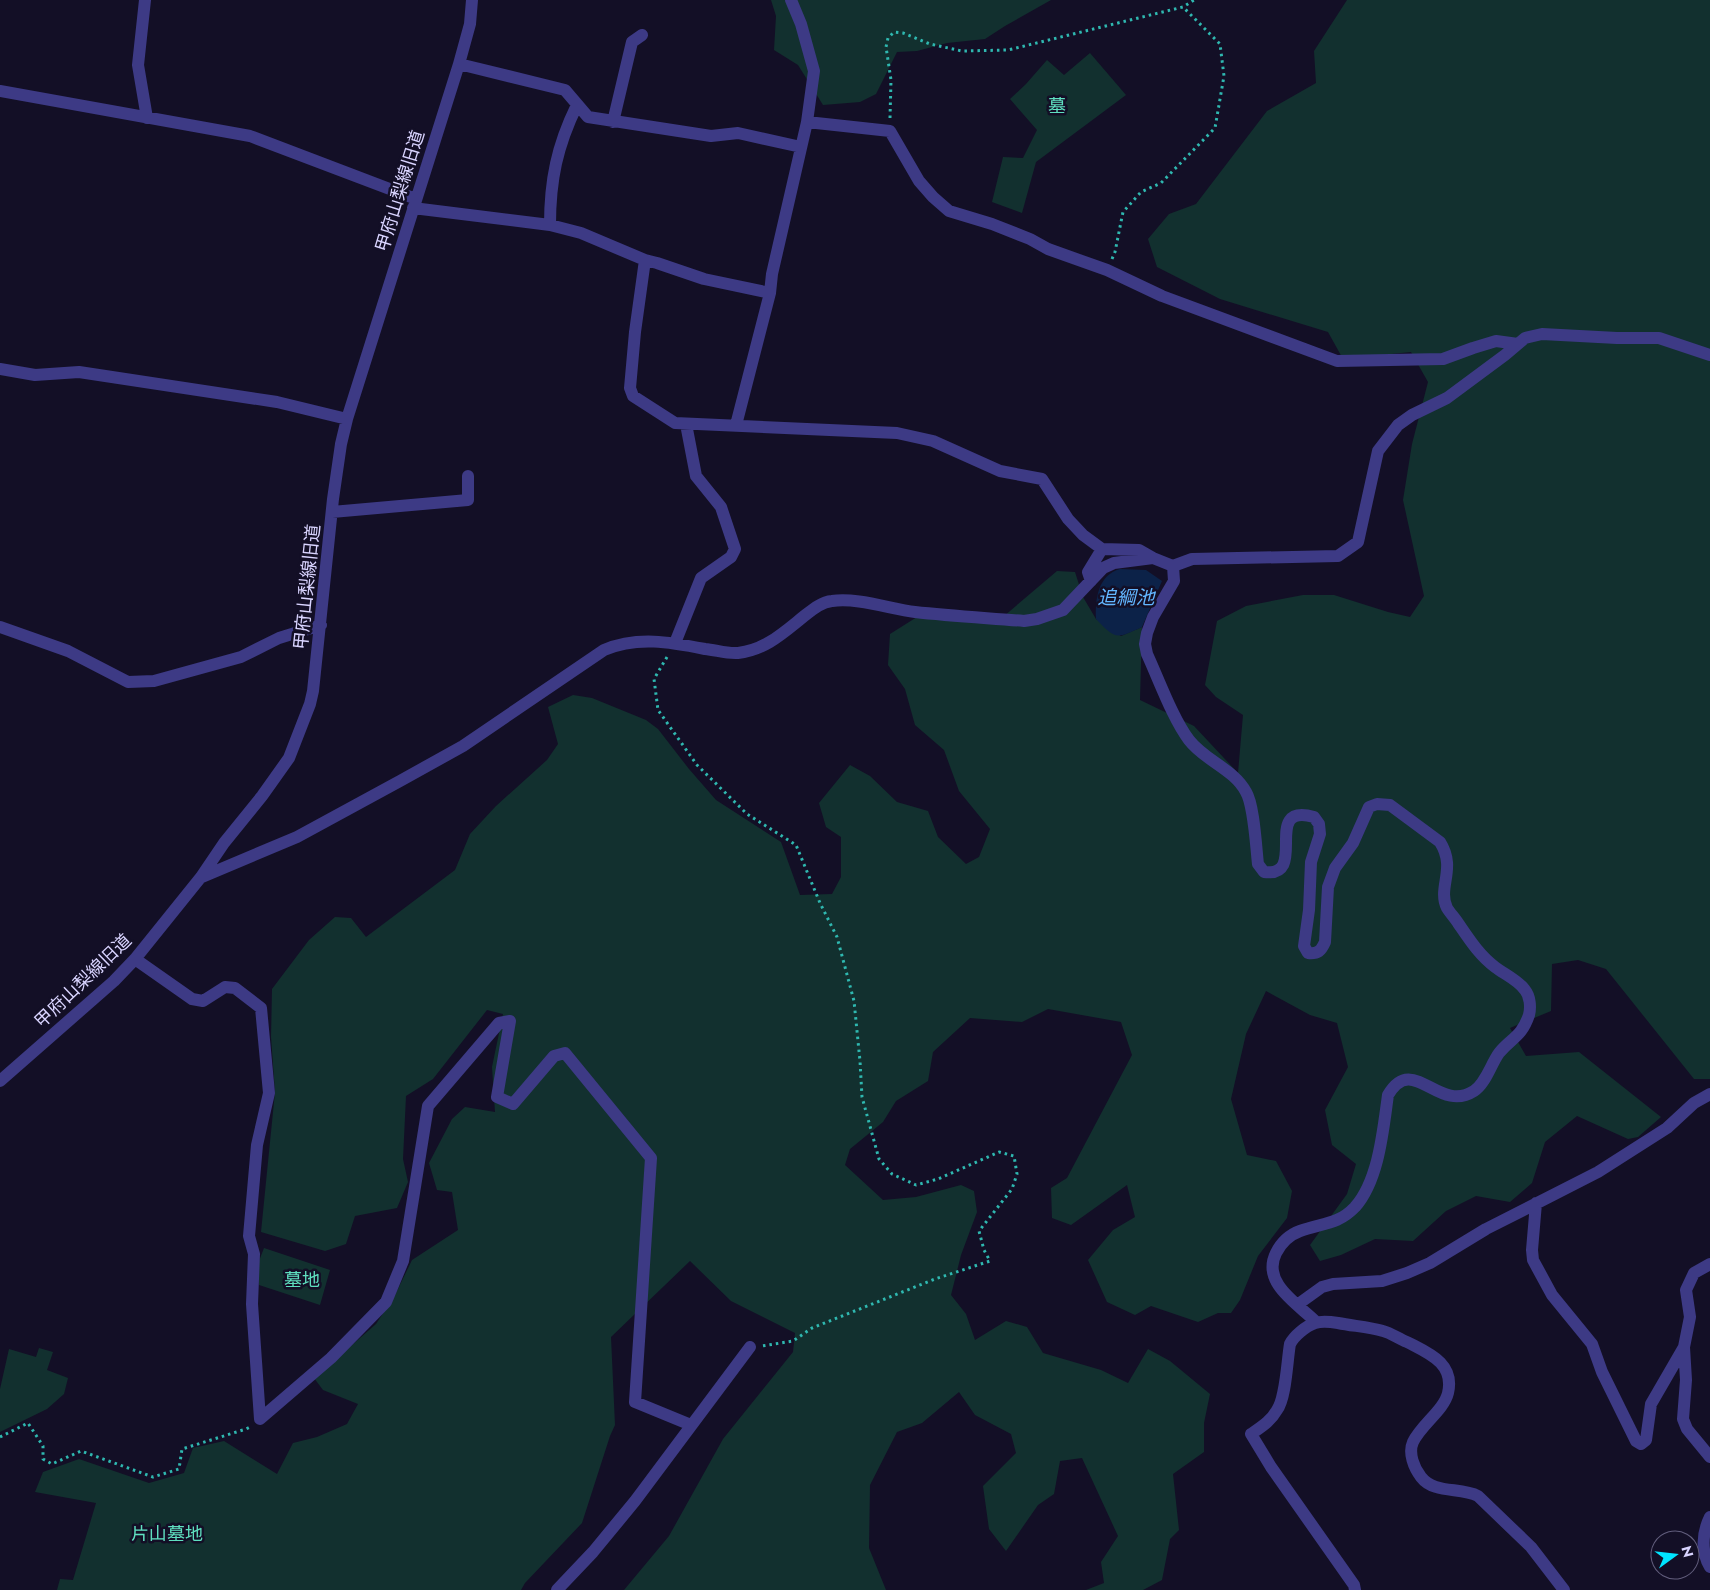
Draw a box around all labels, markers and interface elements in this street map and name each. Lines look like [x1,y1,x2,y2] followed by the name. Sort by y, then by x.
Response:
[1048,93,1066,119] park label: 墓
[369,127,431,255] street label: 甲府山梨線旧道
[287,523,327,651] street label: 甲府山梨線旧道
[1097,584,1156,611] water label: 追綱池
[29,928,137,1034] street label: 甲府山梨線旧道
[284,1267,320,1293] park label: 墓地
[131,1521,203,1547] park label: 片山墓地
[1650,1530,1700,1580] north arrow
[1676,1544,1699,1560] text: N

